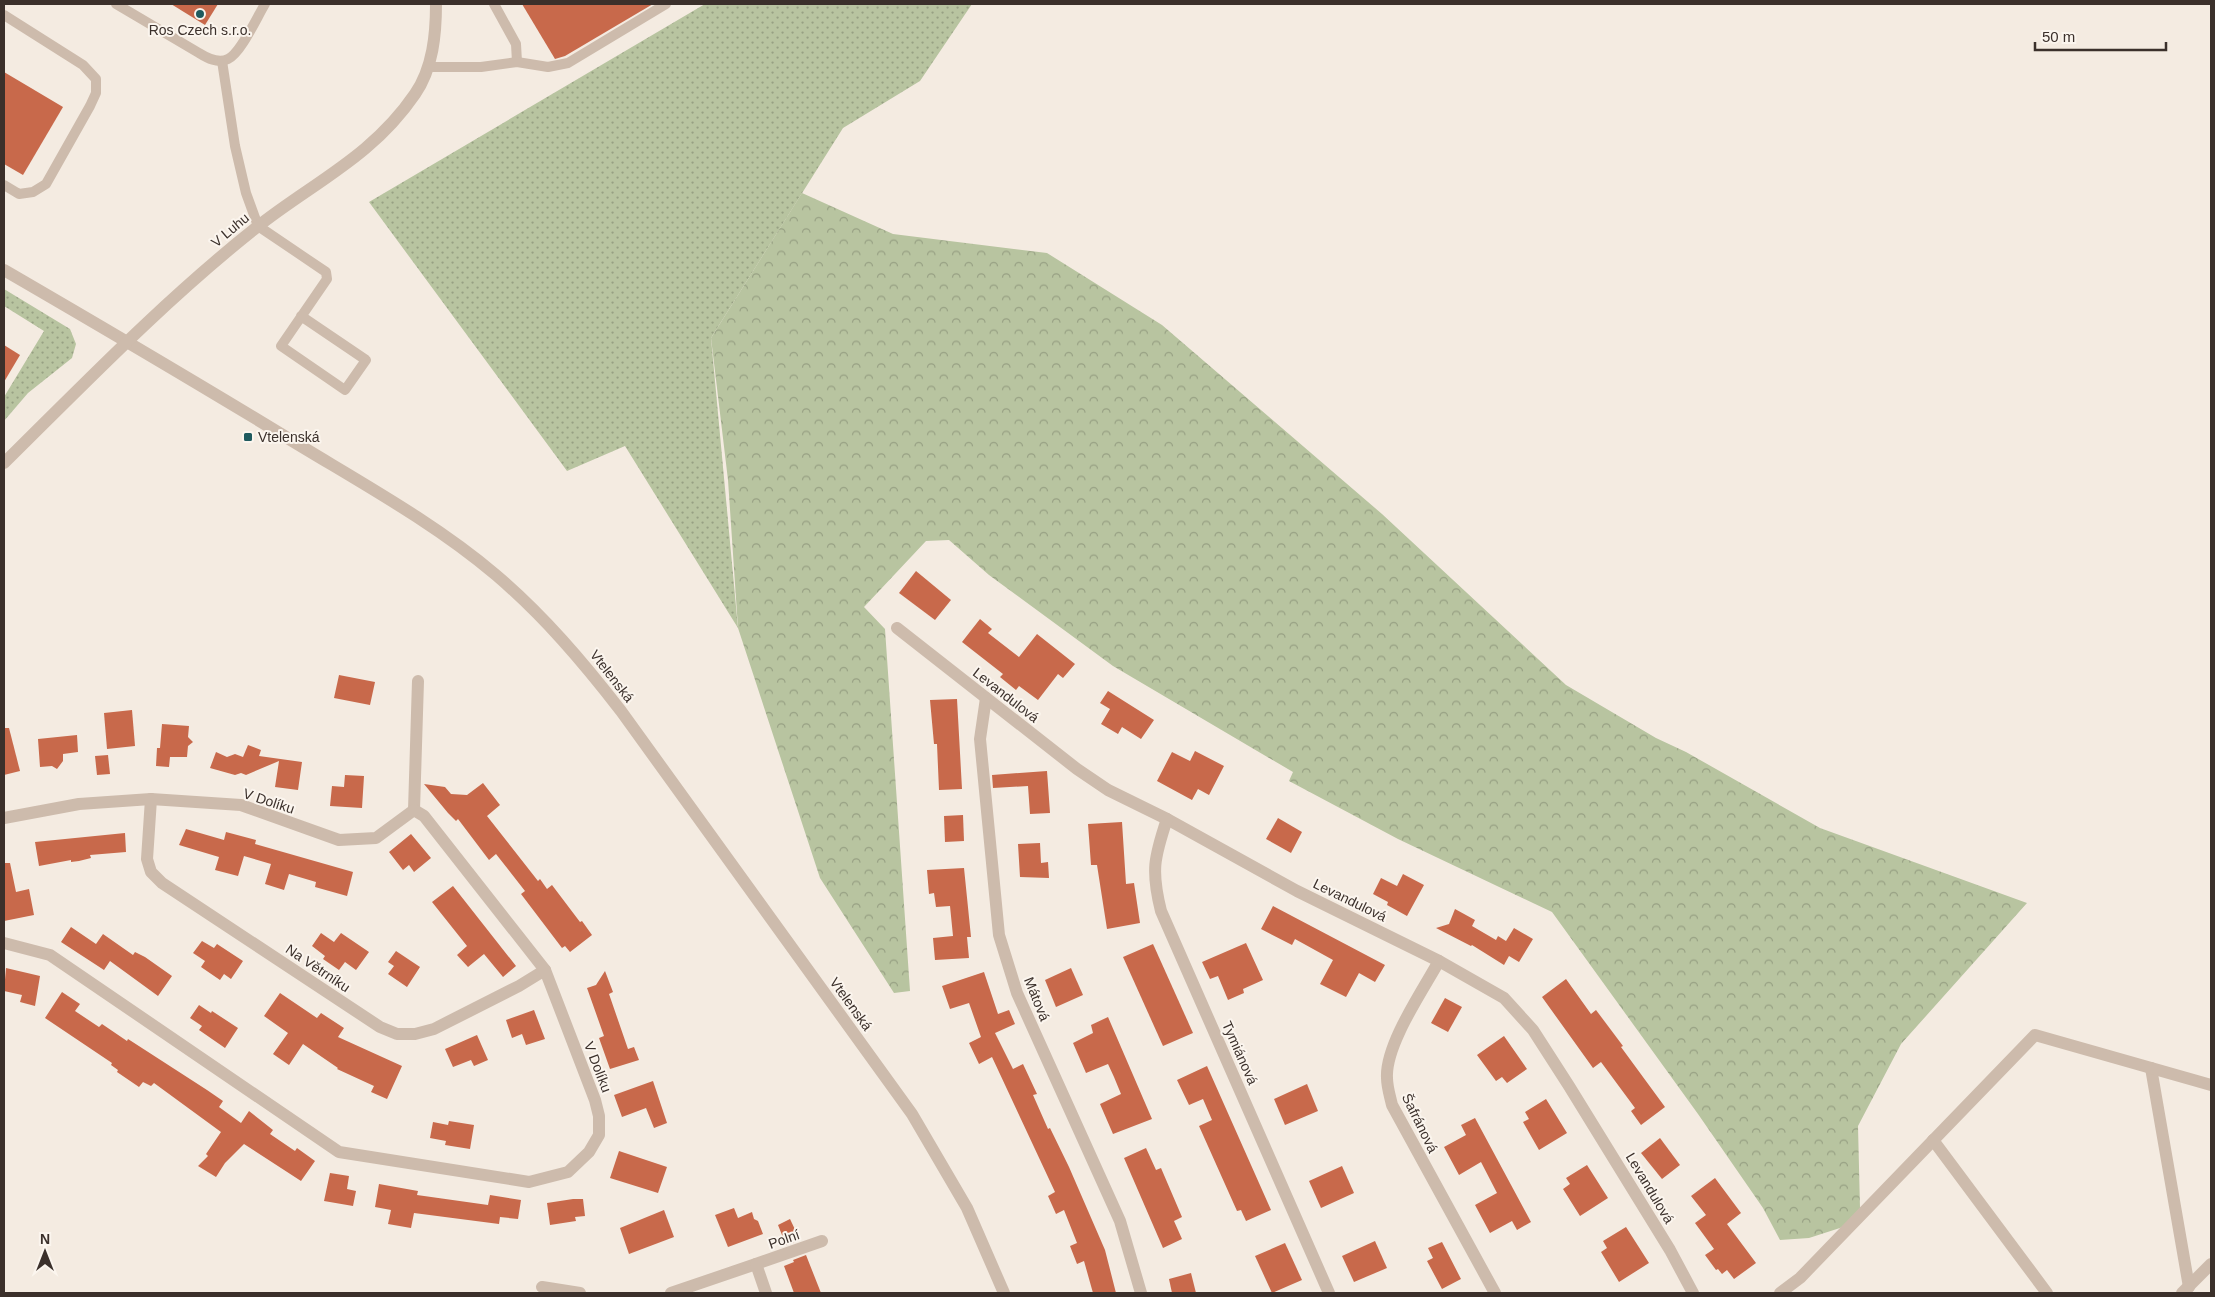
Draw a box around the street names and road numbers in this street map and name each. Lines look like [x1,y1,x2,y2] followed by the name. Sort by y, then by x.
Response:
[208,210,252,250] street label: V Luhu
[587,647,637,705] street label: Vtelenská
[970,664,1042,726] street label: Levandulová
[241,785,297,817] street label: V Dolíku
[1311,875,1389,925] street label: Levandulová
[283,941,353,995] street label: Na Větrníku
[826,974,876,1034] street label: Vtelenská
[1021,975,1053,1023] street label: Mátová
[1219,1019,1261,1087] street label: Tymiánová
[581,1039,615,1095] street label: V Dolíku
[1399,1091,1441,1155] street label: Šafránová
[1623,1150,1677,1226] street label: Levandulová
[766,1226,802,1252] street label: Polní

